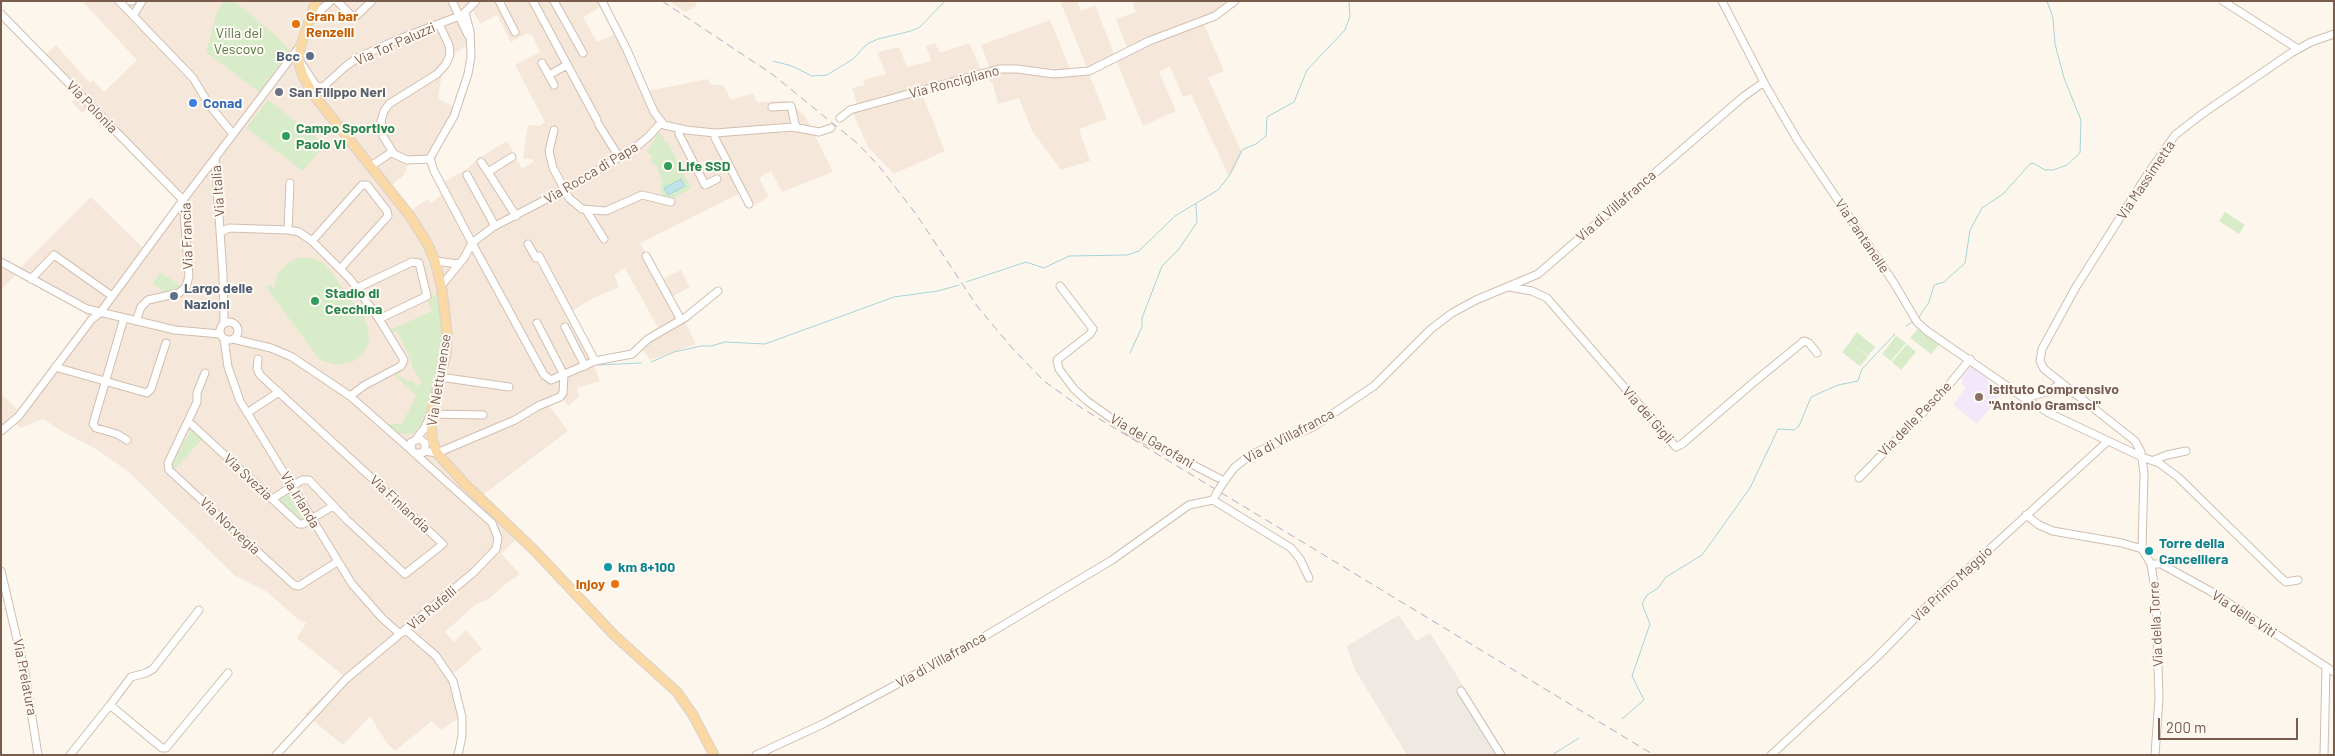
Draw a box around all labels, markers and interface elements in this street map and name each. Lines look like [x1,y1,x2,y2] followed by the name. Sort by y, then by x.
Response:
[306,8,358,40] place label: Gran bar Renzelli
[290,18,302,30] marker: Gran bar Renzelli
[352,19,438,69] street label: Via Tor Paluzzi
[214,25,264,58] park label: Villa del Vescovo
[276,48,300,64] place label: Bcc
[304,50,316,62] marker: Bcc
[907,62,1001,102] street label: Via Roncigliano
[63,77,121,137] street label: Via Polonia
[289,84,386,100] place label: San Filippo Neri
[273,86,285,98] marker: San Filippo Neri
[203,95,242,111] place label: Conad
[187,97,199,109] marker: Conad
[296,120,395,152] place label: Campo Sportivo Paolo VI
[280,130,292,142] marker: Campo Sportivo Paolo VI
[2113,137,2179,223] street label: Via Massimetta
[541,138,641,208] street label: Via Rocca di Papa
[678,158,730,174] place label: Life SSD
[662,160,674,172] marker: Life SSD
[208,165,228,217] street label: Via Italia
[1573,167,1659,245] street label: Via di Villafranca
[1831,196,1893,276] street label: Via Pantanelle
[177,202,197,270] street label: Via Francia
[184,280,253,312] place label: Largo delle Nazioni
[325,285,382,318] place label: Stadio di Cecchina
[168,290,180,302] marker: Largo delle Nazioni
[309,295,321,307] marker: Stadio di Cecchina
[423,333,455,427] street label: Via Nettunense
[1875,378,1955,460] street label: Via delle Pesche
[1989,381,2119,414] place label: Istituto Comprensivo "Antonio Gramsci"
[1619,383,1677,447] street label: Via dei Gigli
[1973,391,1985,403] marker: Istituto Comprensivo "Antonio Gramsci"
[1241,405,1337,467] street label: Via di Villafranca
[1107,410,1197,472] street label: Via dei Garofani
[220,450,276,504] street label: Via Svezia
[277,469,323,531] street label: Via Irlanda
[366,472,434,536] street label: Via Finlandia
[196,494,264,558] street label: Via Norvegia
[2159,535,2228,568] place label: Torre della Cancelliera
[1908,542,1996,626] street label: Via Primo Maggio
[2143,545,2155,557] marker: Torre della Cancelliera
[618,559,675,575] place label: km 8+100
[602,561,614,573] marker: km 8+100
[576,576,605,592] place label: Injoy
[609,578,621,590] marker: Injoy
[2145,581,2167,667] street label: Via della Torre
[404,582,460,634] street label: Via Rufelli
[2208,587,2280,641] street label: Via delle Viti
[893,628,989,692] street label: Via di Villafranca
[9,637,41,717] street label: Via Prelatura
[2160,708,2300,740] scale bar
[2166,718,2206,736] text: 200 m

